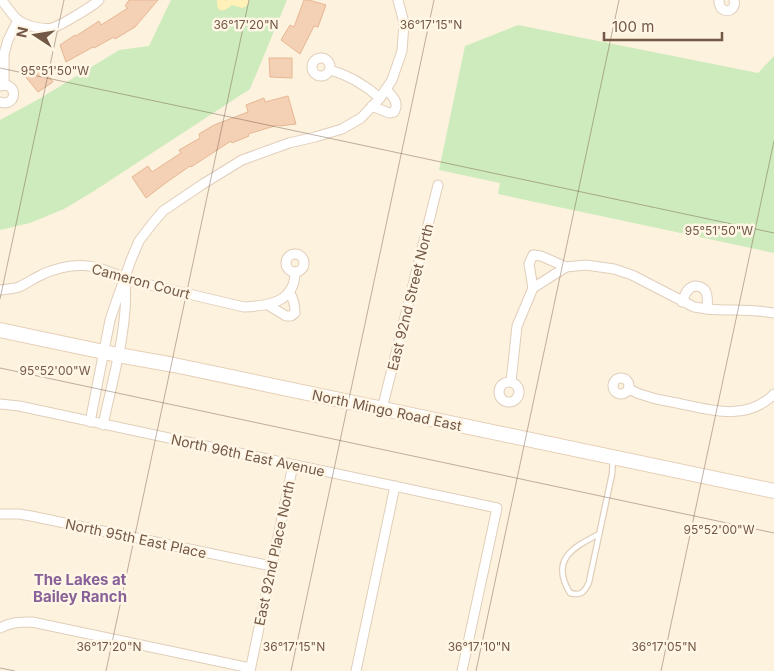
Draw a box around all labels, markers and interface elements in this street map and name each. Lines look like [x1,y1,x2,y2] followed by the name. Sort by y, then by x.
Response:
[10,10,60,60] north arrow
[604,10,722,42] scale bar
[213,17,279,32] text: 36°17'20"N
[400,17,462,32] text: 36°17'15"N
[612,17,654,36] text: 100 m
[12,25,31,39] text: N
[21,63,89,78] text: 95°51'50"W
[383,222,437,372] street label: East 92nd Street North
[685,223,753,238] text: 95°51'50"W
[90,260,192,302] street label: Cameron Court
[20,363,91,378] text: 95°52'00"W
[311,386,464,434] street label: North Mingo Road East
[170,430,326,480] street label: North 96th East Avenue
[250,479,298,627] street label: East 92nd Place North
[64,515,208,561] street label: North 95th East Place
[684,522,755,537] text: 95°52'00"W
[33,570,127,606] district label: The Lakes at Bailey Ranch
[76,639,142,654] text: 36°17'20"N
[263,639,325,654] text: 36°17'15"N
[448,639,510,654] text: 36°17'10"N
[631,639,697,654] text: 36°17'05"N

